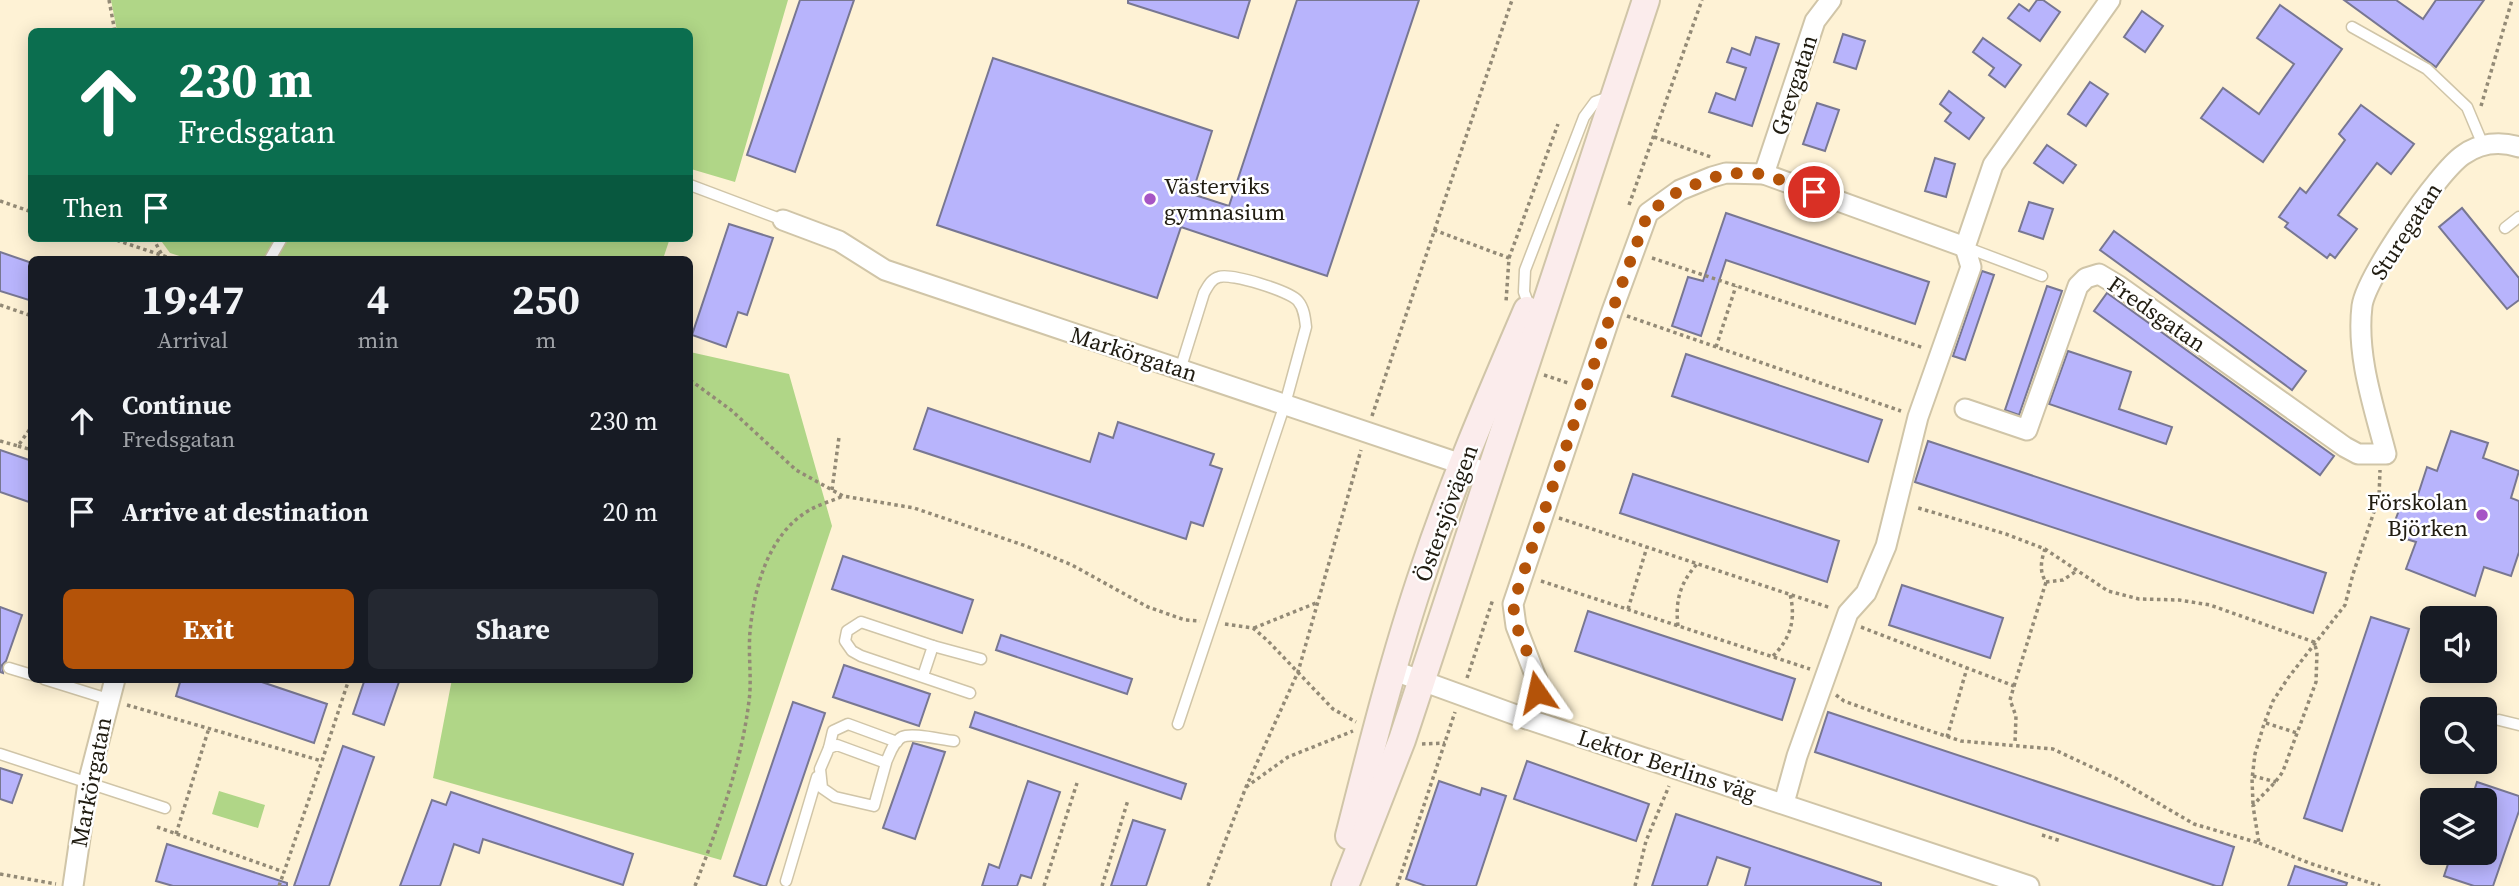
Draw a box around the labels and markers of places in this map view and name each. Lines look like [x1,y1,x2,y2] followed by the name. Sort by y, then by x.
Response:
[1784,162,1844,222] pin
[1164,170,1286,228] place label: Västerviks gymnasium
[1142,191,1158,207] marker: Västerviks gymnasium
[2367,486,2468,544] place label: Förskolan Björken
[2474,507,2490,523] marker: Förskolan Björken

